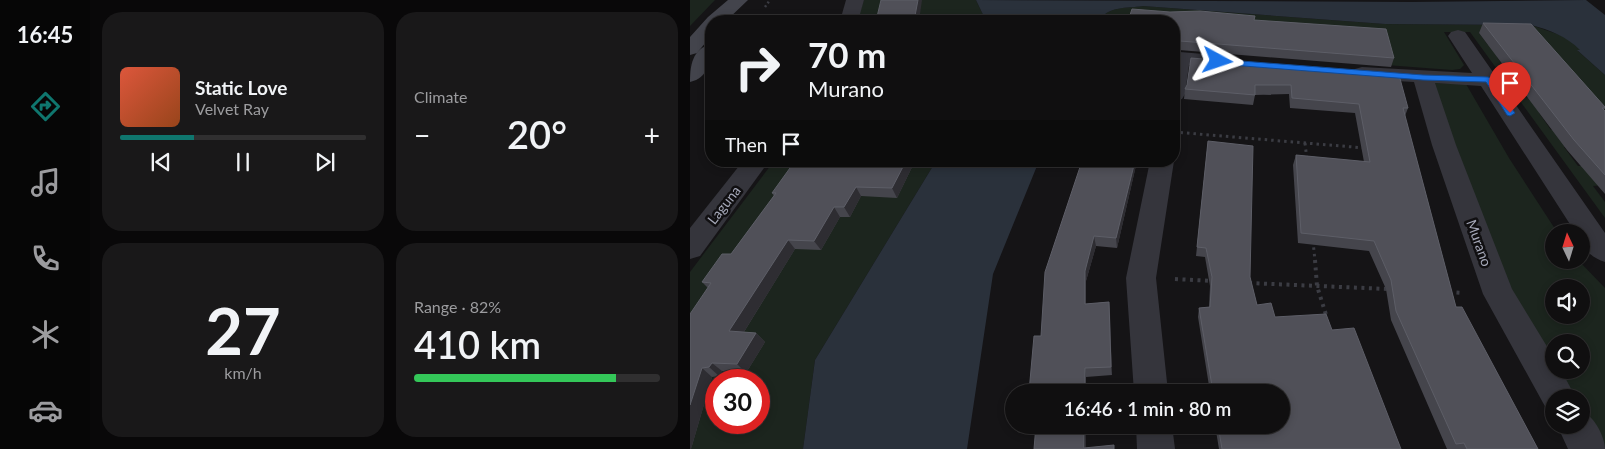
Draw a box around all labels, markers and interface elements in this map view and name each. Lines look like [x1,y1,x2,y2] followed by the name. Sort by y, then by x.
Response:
[17,21,73,48] text: 16:45
[808,33,886,75] text: 70 m
[1191,34,1243,86] position arrow
[725,35,790,100] icon: right
[1489,62,1531,113] pin
[1496,69,1524,97] icon: arrive
[808,75,884,102] text: Murano
[195,76,287,99] text: Static Love
[414,87,467,106] text: Climate
[28,89,63,124] icon: directions
[195,99,269,118] text: Velvet Ray
[507,111,567,157] text: 20°
[414,118,430,152] text: −
[644,118,660,152] text: +
[777,130,805,158] icon: arrive
[725,133,767,156] text: Then
[147,148,175,176] icon: previous
[229,148,257,176] icon: pause
[311,148,339,176] icon: next
[28,165,63,200] icon: music
[703,182,744,227] street label: Laguna
[1463,217,1496,269] street label: Murano
[1545,224,1590,269] north arrow
[1545,224,1590,434] map controls
[28,241,63,276] icon: phone
[1545,279,1590,324] button: sound
[205,291,281,369] text: 27
[414,297,501,316] text: Range · 82%
[28,317,63,352] icon: climate
[414,321,541,367] text: 410 km
[1545,334,1590,379] button: search
[224,363,262,382] text: km/h
[705,369,770,434] speed limit sign: 30
[1545,389,1590,434] button: layers
[28,393,63,428] icon: car
[1064,397,1231,420] text: 16:46 · 1 min · 80 m

